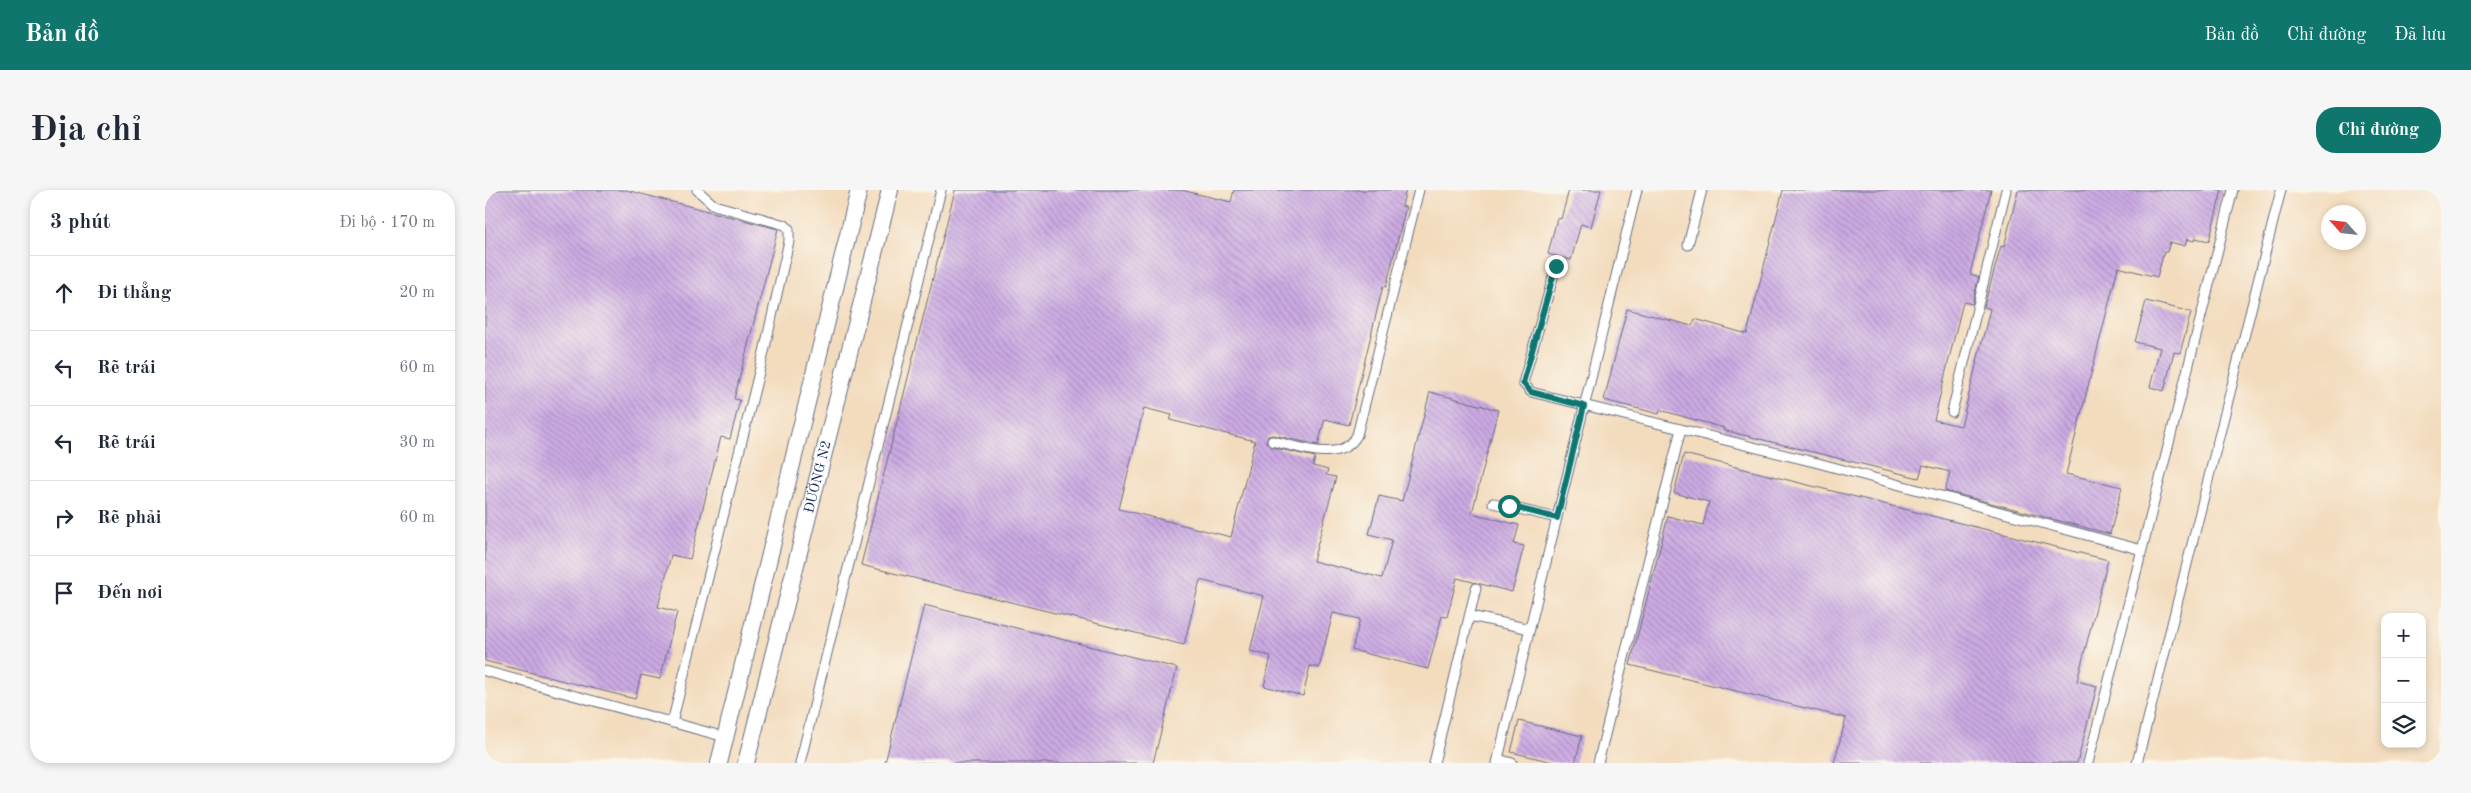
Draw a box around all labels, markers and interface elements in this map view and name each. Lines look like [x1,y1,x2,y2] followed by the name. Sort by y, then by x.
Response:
[25,23,99,47] text: Bản đồ
[2205,26,2259,44] text: Bản đồ
[2287,26,2366,44] text: Chỉ đường
[2394,26,2446,44] text: Đã lưu
[2316,107,2441,153] button: Chỉ đường
[30,113,142,148] text: Địa chỉ
[2321,205,2366,250] north arrow
[50,212,110,233] text: 3 phút
[339,215,435,231] text: Đi bộ · 170 m
[1545,255,1568,278] route end
[50,279,78,307] icon: ahead
[97,284,171,303] text: Đi thẳng
[399,285,435,301] text: 20 m
[50,354,78,382] icon: left
[97,359,156,378] text: Rẽ trái
[399,360,435,376] text: 60 m
[50,429,78,457] icon: left
[97,434,156,453] text: Rẽ trái
[399,435,435,451] text: 30 m
[802,439,834,515] street label: ĐƯỜNG N2
[1498,495,1521,518] route start
[50,504,78,532] icon: right
[97,509,161,528] text: Rẽ phải
[399,510,435,526] text: 60 m
[50,579,78,607] icon: arrive
[97,584,163,603] text: Đến nơi
[2381,613,2426,748] map controls
[2381,613,2426,658] button: +
[2381,658,2426,703] button: −
[2381,703,2426,748] button: layers

